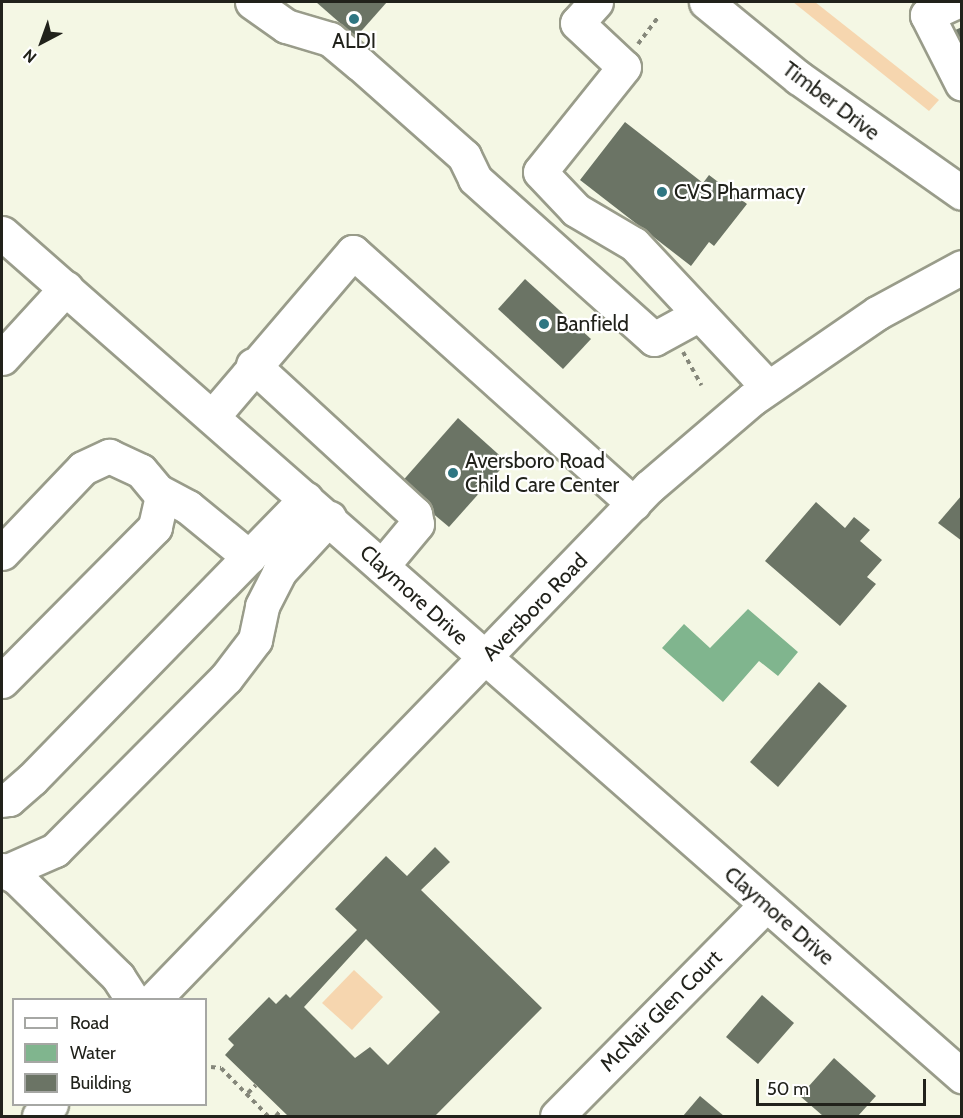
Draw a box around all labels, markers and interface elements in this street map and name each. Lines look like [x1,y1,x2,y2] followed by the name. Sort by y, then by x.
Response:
[12,12,72,72] north arrow
[347,12,361,26] marker: ALDI
[332,28,376,54] place label: ALDI
[19,45,40,67] text: N
[778,56,884,146] street label: Timber Drive
[674,179,805,205] place label: CVS Pharmacy
[655,185,669,199] marker: CVS Pharmacy
[556,311,629,337] place label: Banfield
[537,317,551,331] marker: Banfield
[465,448,619,498] place label: Aversboro Road Child Care Center
[446,466,460,480] marker: Aversboro Road Child Care Center
[355,540,473,650] street label: Claymore Drive
[477,548,593,666] street label: Aversboro Road
[719,862,839,970] street label: Claymore Drive
[595,945,727,1077] street label: McNair Glen Court
[12,998,207,1106] legend
[70,1012,109,1034] text: Road
[70,1042,116,1064] text: Water
[759,1067,928,1105] scale bar
[70,1072,131,1094] text: Building
[767,1078,809,1100] text: 50 m

